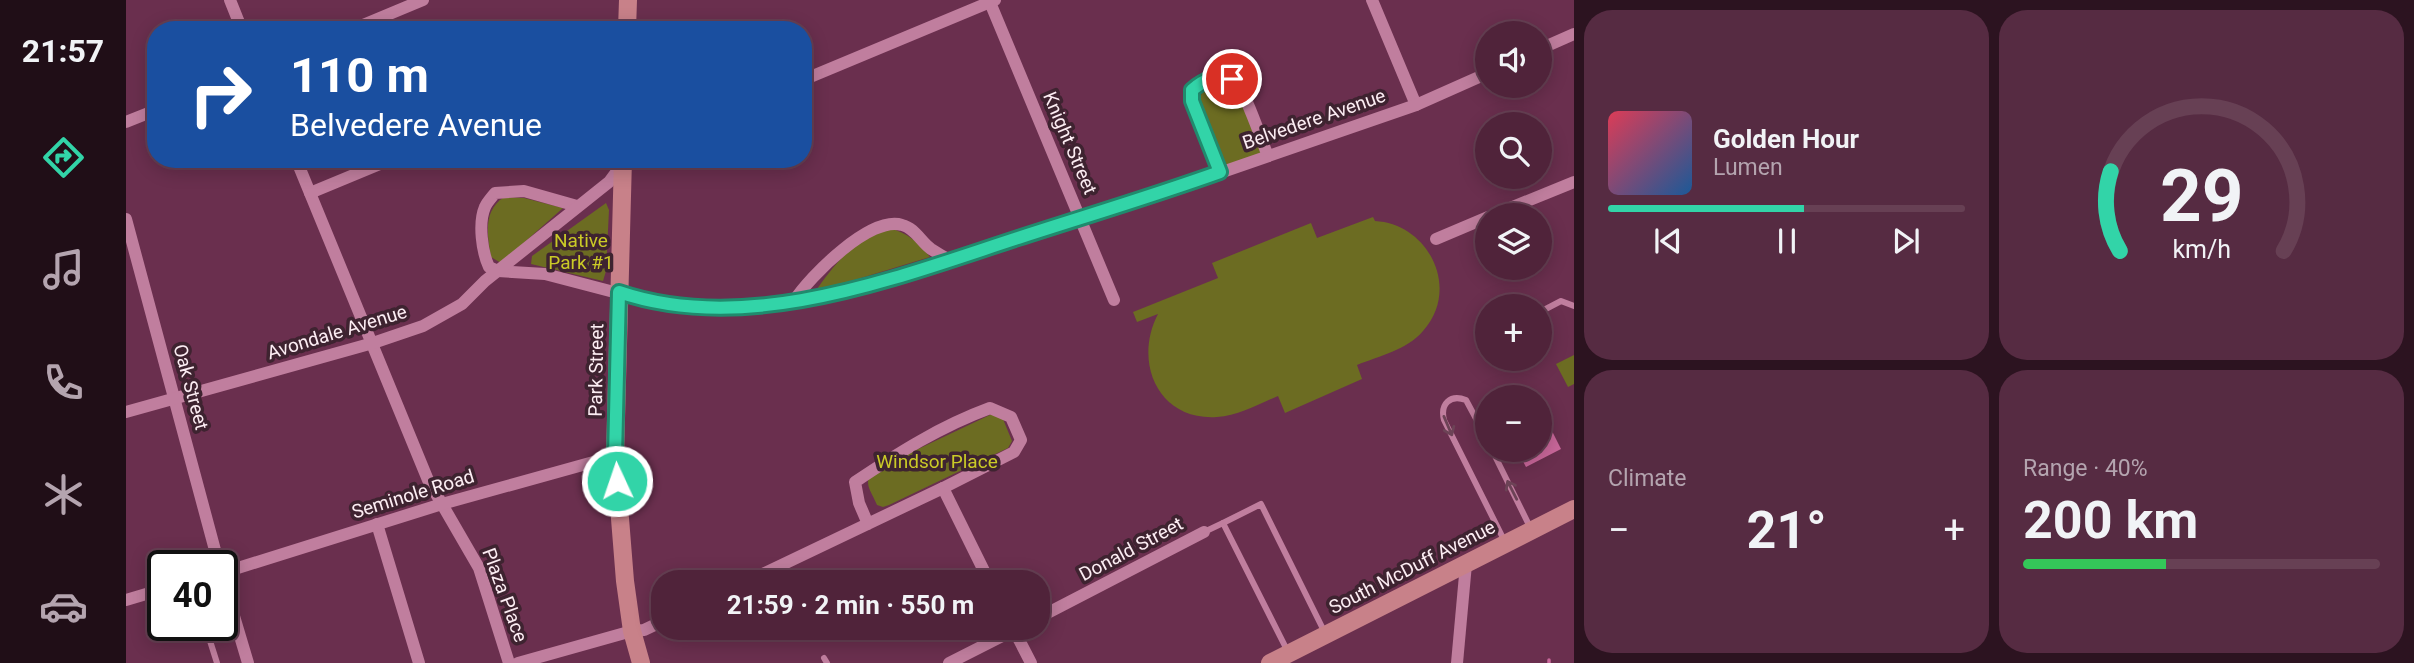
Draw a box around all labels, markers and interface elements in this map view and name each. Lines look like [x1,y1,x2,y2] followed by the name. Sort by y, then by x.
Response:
[1475,21,1552,462] map controls
[1475,21,1552,98] button: sound
[22,32,104,70] text: 21:57
[290,47,429,104] text: 110 m
[175,49,266,140] icon: right
[1202,49,1262,109] pin
[1213,60,1251,98] icon: arrive
[1239,84,1389,154] street label: Belvedere Avenue
[1038,88,1102,198] street label: Knight Street
[290,106,542,144] text: Belvedere Avenue
[1475,112,1552,189] button: search
[1713,124,1859,154] text: Golden Hour
[39,133,88,182] icon: directions
[1713,154,1783,181] text: Lumen
[2160,154,2243,240] text: 29
[1475,203,1552,280] button: layers
[1649,222,1687,260] icon: previous
[1768,222,1806,260] icon: pause
[1887,222,1925,260] icon: next
[548,229,614,274] park label: Native Park #1
[2172,235,2231,264] text: km/h
[39,245,88,294] icon: music
[1475,294,1552,371] button: +
[264,300,410,364] street label: Avondale Avenue
[584,323,608,417] street label: Park Street
[169,342,213,432] street label: Oak Street
[39,358,88,407] icon: phone
[1475,385,1552,462] button: −
[1442,415,1455,436] one-way arrow
[580,444,654,518] position arrow
[876,450,998,473] park label: Windsor Place
[2023,455,2148,482] text: Range · 40%
[349,464,477,524] street label: Seminole Road
[1608,465,1687,492] text: Climate
[39,470,88,519] icon: climate
[1505,480,1518,501] one-way arrow
[2023,490,2198,551] text: 200 km
[1747,500,1827,561] text: 21°
[1608,508,1630,552] text: −
[1943,508,1965,552] text: +
[1075,512,1187,586] street label: Donald Street
[1325,515,1499,619] street label: South McDuff Avenue
[477,545,533,645] street label: Plaza Place
[147,550,238,641] speed limit sign: 40
[39,582,88,631] icon: car
[727,590,974,620] text: 21:59 · 2 min · 550 m

